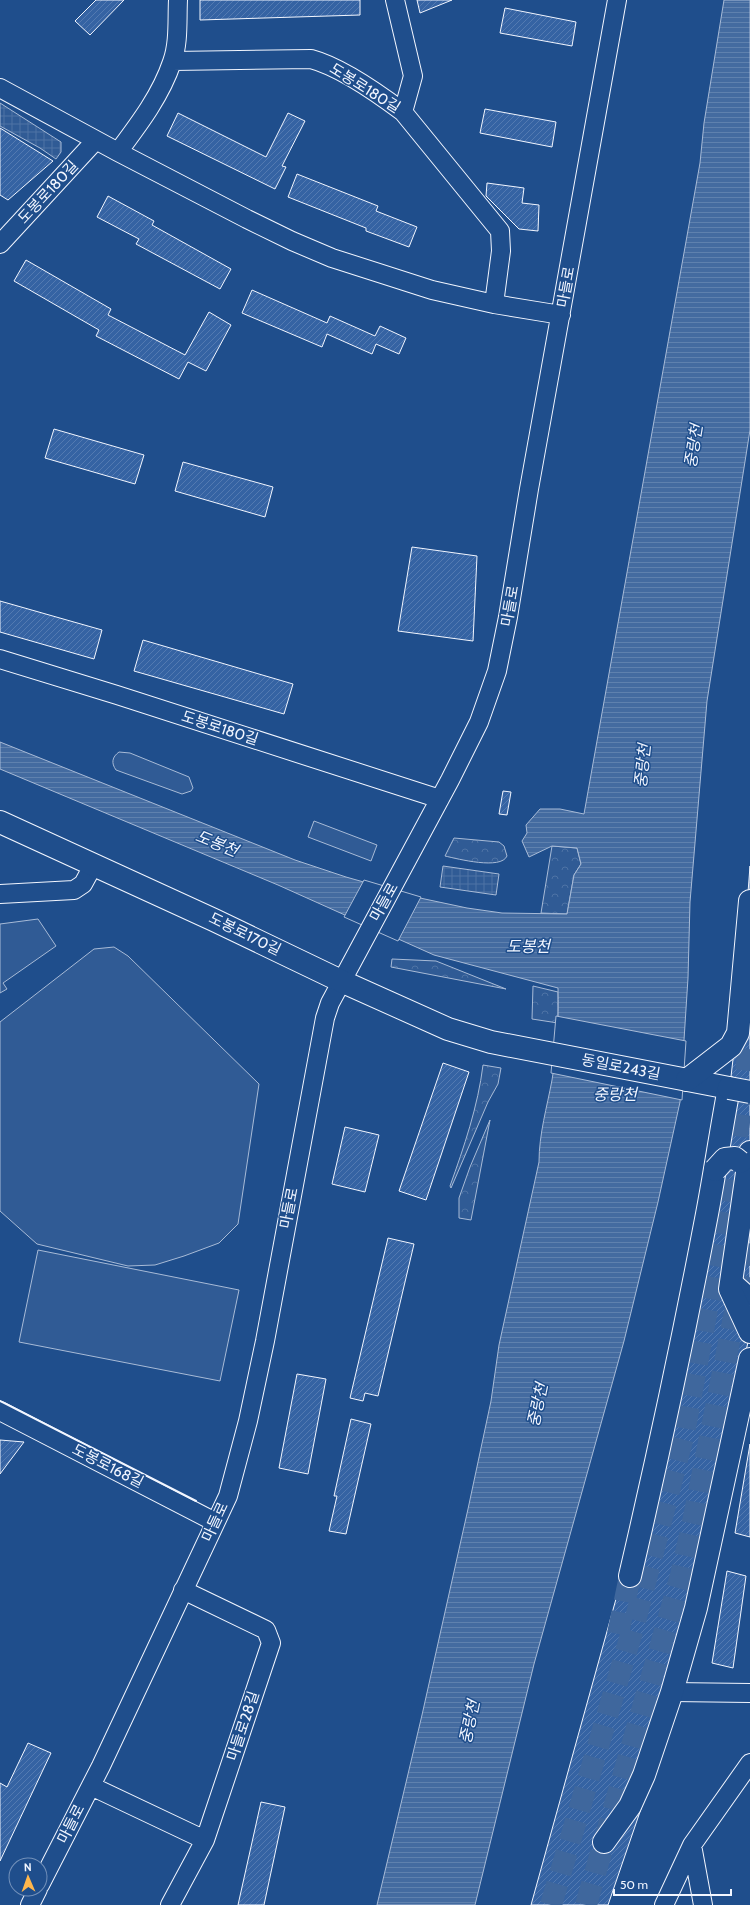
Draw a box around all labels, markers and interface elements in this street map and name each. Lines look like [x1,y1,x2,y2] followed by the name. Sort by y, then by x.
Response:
[326,59,404,117] street label: 도봉로180길
[14,157,82,227] street label: 도봉로180길
[554,265,578,309] street label: 마들로
[681,421,707,469] water label: 중랑천
[498,584,522,628] street label: 마들로
[179,707,261,749] street label: 도봉로180길
[631,741,654,789] water label: 중랑천
[193,826,243,861] water label: 도봉천
[366,880,402,924] street label: 마들로
[206,909,284,959] street label: 도봉로170길
[506,937,552,956] water label: 도봉천
[580,1051,662,1083] street label: 동일로243길
[593,1085,639,1104] water label: 중랑천
[276,1186,302,1230] street label: 마들로
[524,1379,552,1429] water label: 중랑천
[69,1440,147,1492] street label: 도봉로168길
[198,1499,232,1545] street label: 마들로
[223,1689,263,1763] street label: 마들로28길
[456,1696,484,1746] water label: 중랑천
[54,1801,88,1847] street label: 마들로
[8,1857,48,1897] north arrow
[24,1860,32,1874] text: N
[614,1871,731,1897] scale bar
[620,1877,648,1892] text: 50 m

